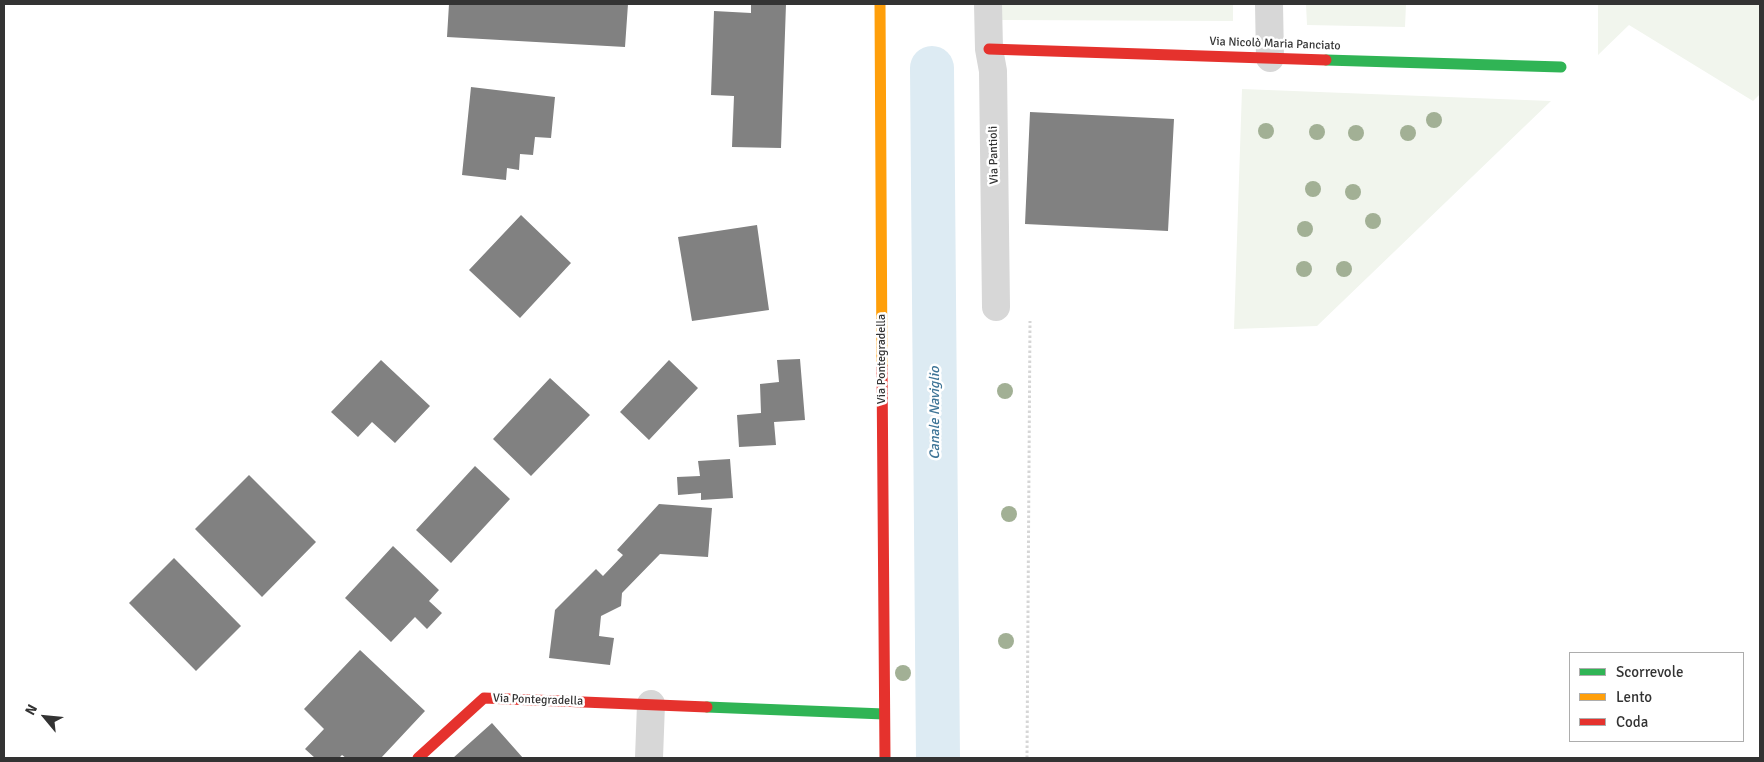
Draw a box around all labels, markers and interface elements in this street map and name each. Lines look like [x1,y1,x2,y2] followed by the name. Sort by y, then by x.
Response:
[1209,35,1341,53] street label: Via Nicolò Maria Panciato
[986,126,1002,184] street label: Via Pantioli
[875,314,889,404] street label: Via Pontegradella
[927,366,943,460] water label: Canale Naviglio
[1569,652,1744,742] legend
[1616,663,1683,681] text: Scorrevole
[1616,688,1652,706] text: Lento
[493,691,583,709] street label: Via Pontegradella
[20,692,70,742] north arrow
[22,701,41,718] text: N
[1616,713,1648,731] text: Coda

